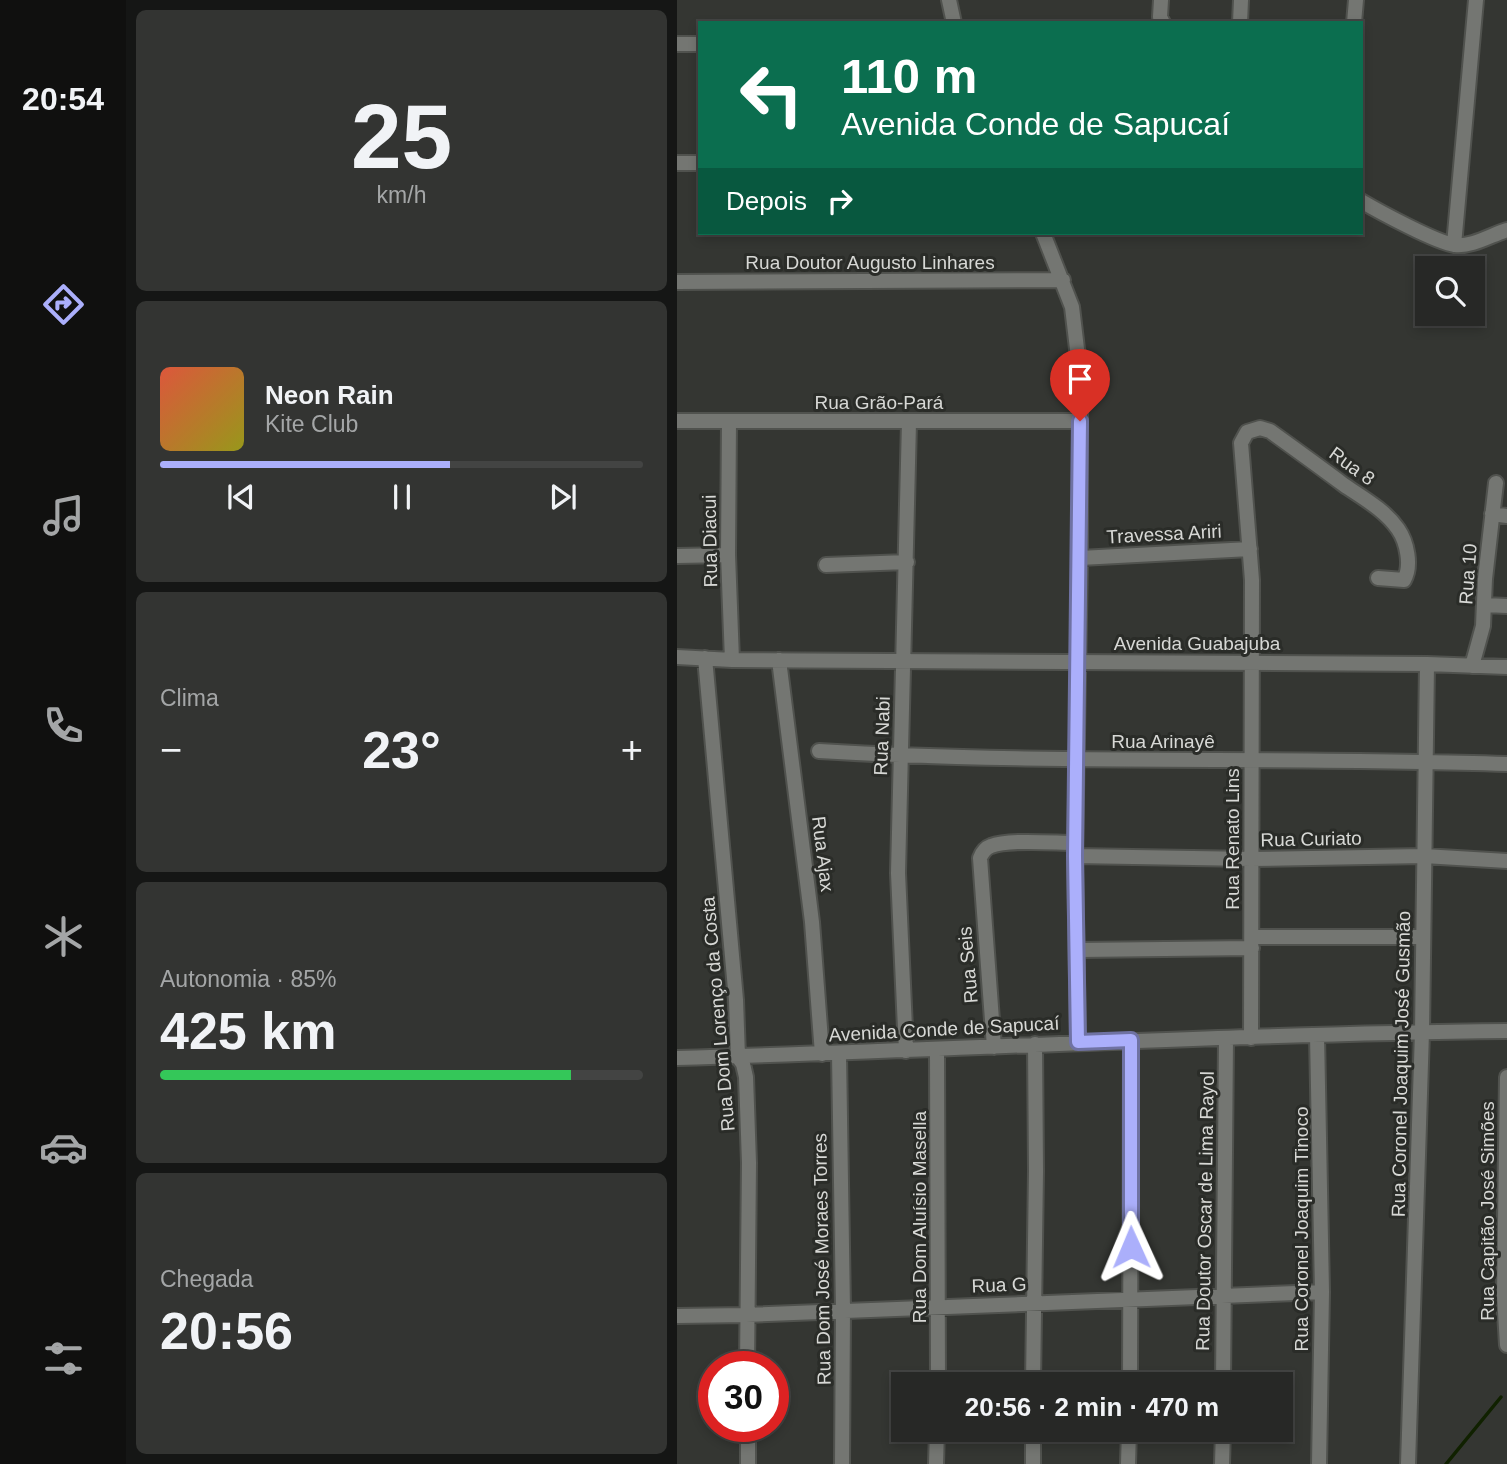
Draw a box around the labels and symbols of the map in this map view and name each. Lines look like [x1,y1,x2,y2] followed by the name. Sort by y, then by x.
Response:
[745,252,995,273] street label: Rua Doutor Augusto Linhares
[1050,349,1110,421] pin
[815,392,944,413] street label: Rua Grão-Pará
[1325,443,1379,489] street label: Rua 8
[699,494,721,588] street label: Rua Diacui
[1106,520,1222,548] street label: Travessa Ariri
[1455,543,1481,605] street label: Rua 10
[1114,633,1281,654] street label: Avenida Guabajuba
[870,696,894,776] street label: Rua Nabi
[1111,731,1215,752] street label: Rua Arinayê
[1222,768,1243,910] street label: Rua Renato Lins
[808,815,838,894] street label: Rua Ajax
[1260,828,1362,850] street label: Rua Curiato
[697,895,739,1132] street label: Rua Dom Lorenço da Costa
[1388,911,1414,1217] street label: Rua Coronel Joaquim José Gusmão
[954,926,982,1004] street label: Rua Seis
[828,1012,1061,1046] street label: Avenida Conde de Sapucaí
[1192,1071,1218,1351] street label: Rua Doutor Oscar de Lima Rayol
[1477,1101,1498,1321] street label: Rua Capitão José Simões
[1291,1106,1312,1352] street label: Rua Coronel Joaquim Tinoco
[909,1110,930,1323] street label: Rua Dom Aluísio Masella
[809,1133,835,1385] street label: Rua Dom José Moraes Torres
[1094,1210,1168,1284] position arrow
[971,1274,1027,1296] street label: Rua G
[698,1351,789,1442] speed limit sign: 30

